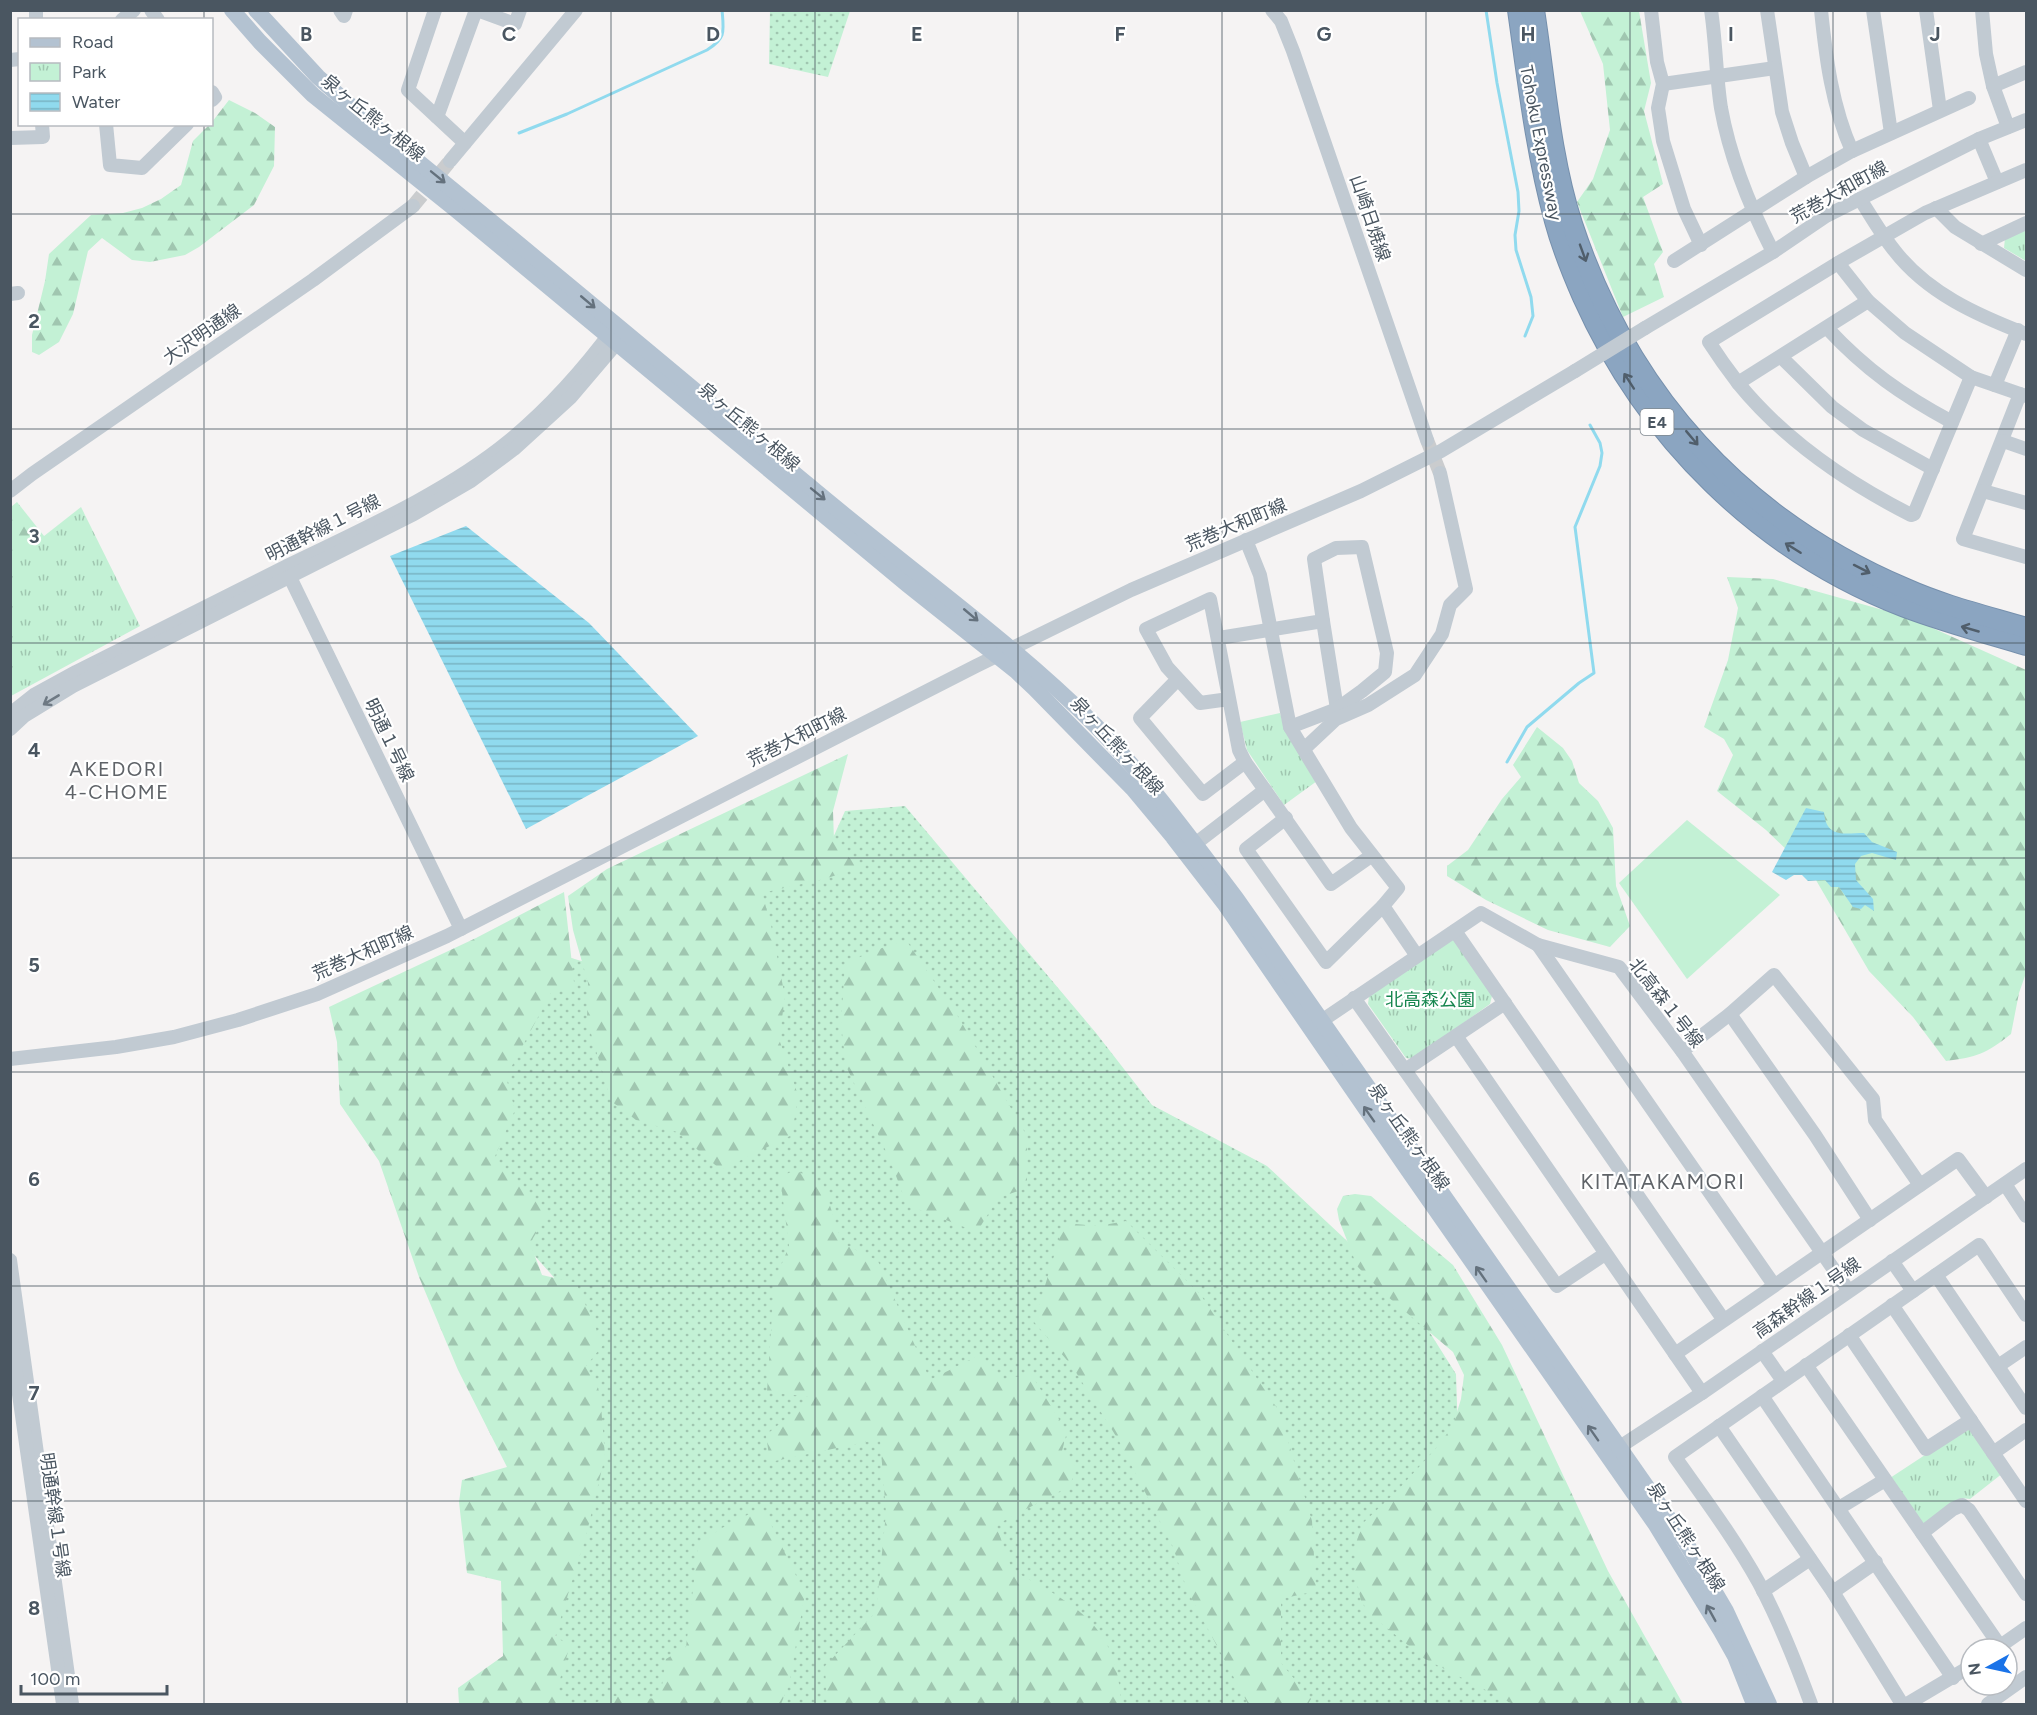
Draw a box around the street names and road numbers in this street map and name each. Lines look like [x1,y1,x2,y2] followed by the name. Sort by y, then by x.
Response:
[1515,63,1567,223] street label: Tohoku Expressway
[317,70,429,166] street label: 泉ヶ丘熊ヶ根線
[1786,156,1892,228] street label: 荒巻大和町線
[1345,172,1395,264] street label: 山崎日焼線
[159,299,245,369] street label: 大沢明通線
[694,378,804,476] street label: 泉ヶ丘熊ヶ根線
[1640,409,1674,435] road number: E4
[262,490,384,566] street label: 明通幹線１号線
[1182,494,1290,556] street label: 荒巻大和町線
[1066,692,1168,800] street label: 泉ヶ丘熊ヶ根線
[359,695,419,785] street label: 明通１号線
[744,703,850,771] street label: 荒巻大和町線
[309,921,417,985] street label: 荒巻大和町線
[1624,954,1708,1052] street label: 北高森１号線
[1364,1079,1454,1195] street label: 泉ヶ丘熊ヶ根線
[1749,1253,1865,1343] street label: 高森幹線１号線
[35,1451,75,1579] street label: 明通幹線１号線
[1642,1478,1730,1596] street label: 泉ヶ丘熊ヶ根線

